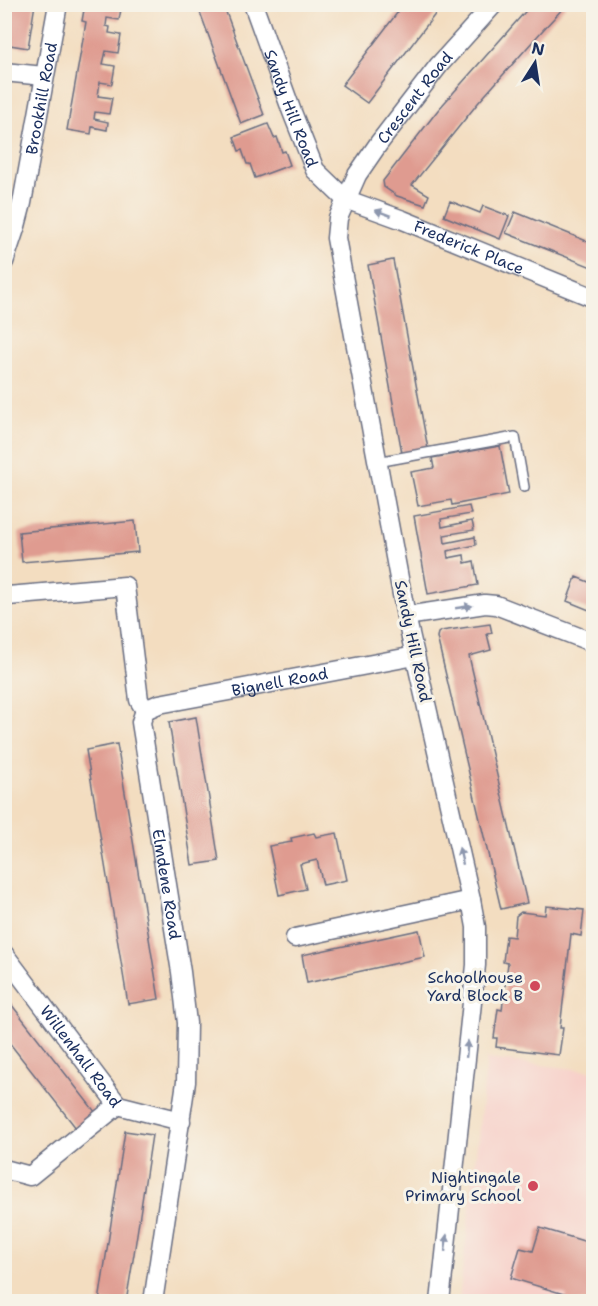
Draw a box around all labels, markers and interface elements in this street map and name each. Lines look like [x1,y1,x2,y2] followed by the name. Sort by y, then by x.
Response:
[505,33,565,93] north arrow
[530,37,546,60] text: N
[20,41,61,156] street label: Brookhill Road
[260,46,323,170] street label: Sandy Hill Road
[372,47,457,148] street label: Crescent Road
[374,208,392,218] one-way arrow
[411,215,527,279] street label: Frederick Place
[390,578,436,704] street label: Sandy Hill Road
[455,603,474,612] one-way arrow
[230,662,330,701] street label: Bignell Road
[148,827,186,941] street label: Elmdene Road
[456,847,466,866] one-way arrow
[427,967,523,1006] place label: Schoolhouse Yard Block B
[528,979,542,993] marker: Schoolhouse Yard Block B
[36,1001,127,1112] street label: Willenhall Road
[462,1040,472,1059] one-way arrow
[405,1167,521,1206] place label: Nightingale Primary School
[526,1179,540,1193] marker: Nightingale Primary School
[441,1234,451,1253] one-way arrow

